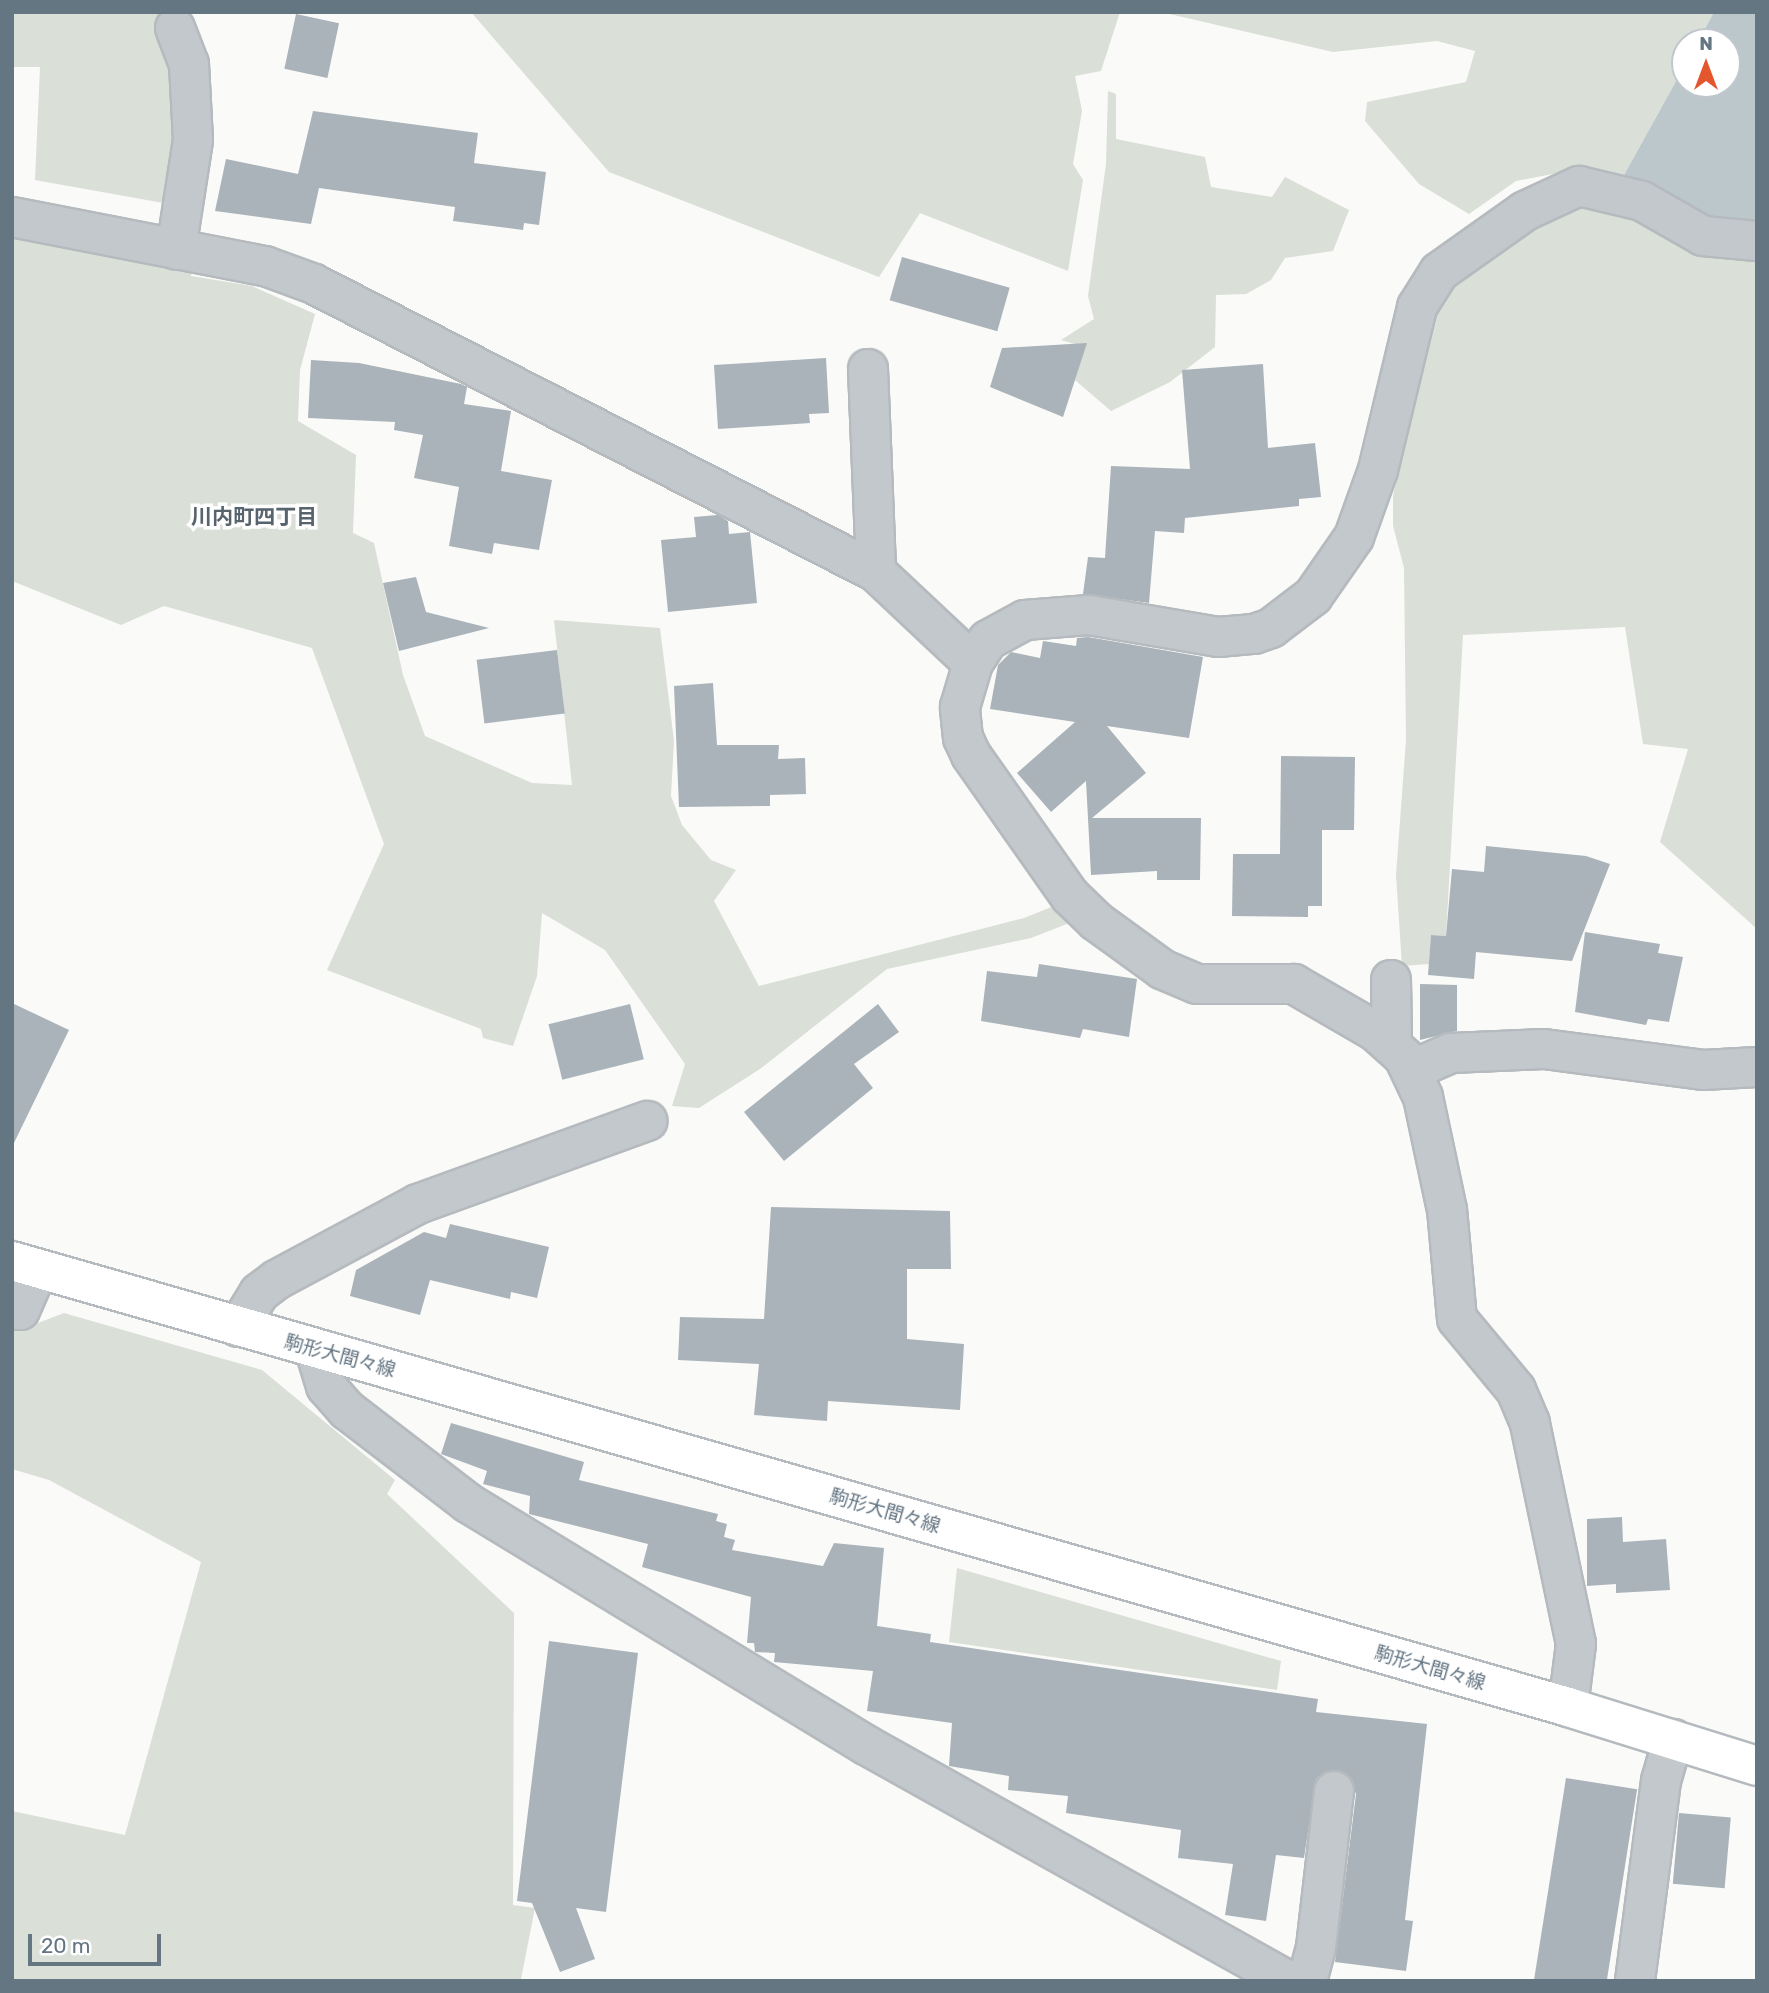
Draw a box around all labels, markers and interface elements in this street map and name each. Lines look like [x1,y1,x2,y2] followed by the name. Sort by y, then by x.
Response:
[1671,28,1741,98] north arrow
[1699,32,1713,55] text: N
[191,504,317,530] district label: 川内町四丁目
[282,1330,398,1382] street label: 駒形大間々線
[827,1484,943,1538] street label: 駒形大間々線
[1372,1641,1488,1695] street label: 駒形大間々線
[32,1920,164,1964] scale bar
[41,1933,90,1958] text: 20 m

